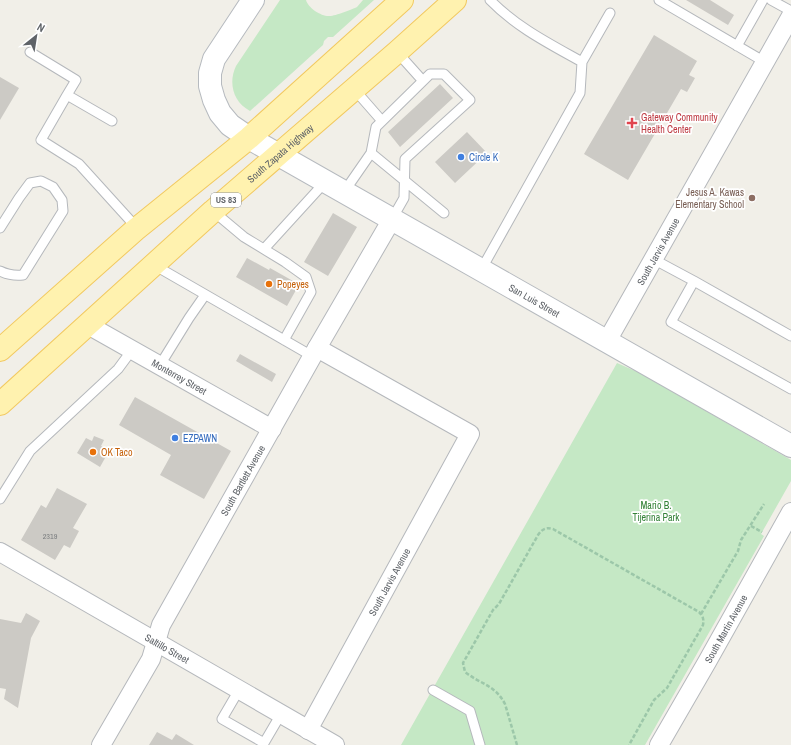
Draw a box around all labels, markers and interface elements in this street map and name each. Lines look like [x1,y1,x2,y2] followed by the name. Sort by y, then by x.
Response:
[16,16,56,56] north arrow
[35,20,47,35] text: N
[641,111,718,136] place label: Gateway Community Health Center
[626,117,638,129] marker: Gateway Community Health Center
[245,121,317,186] street label: South Zapata Highway
[469,151,499,164] place label: Circle K
[456,152,466,162] marker: Circle K
[675,186,744,211] place label: Jesus A. Kawas Elementary School
[211,193,241,207] road number: US 83
[747,193,757,203] marker: Jesus A. Kawas Elementary School
[634,215,683,288] street label: South Jarvis Avenue
[277,278,309,291] place label: Popeyes
[264,279,274,289] marker: Popeyes
[506,281,563,321] street label: San Luis Street
[149,356,210,398] street label: Monterrey Street
[183,432,217,445] place label: EZPAWN
[170,433,180,443] marker: EZPAWN
[218,442,268,518] street label: South Bartlett Avenue
[101,446,133,459] place label: OK Taco
[88,447,98,457] marker: OK Taco
[633,499,680,524] park label: Mario B. Tijerina Park
[43,531,58,541] house number: 2319
[366,546,414,618] street label: South Jarvis Avenue
[702,592,751,666] street label: South Martin Avenue
[143,631,192,667] street label: Saltillo Street

